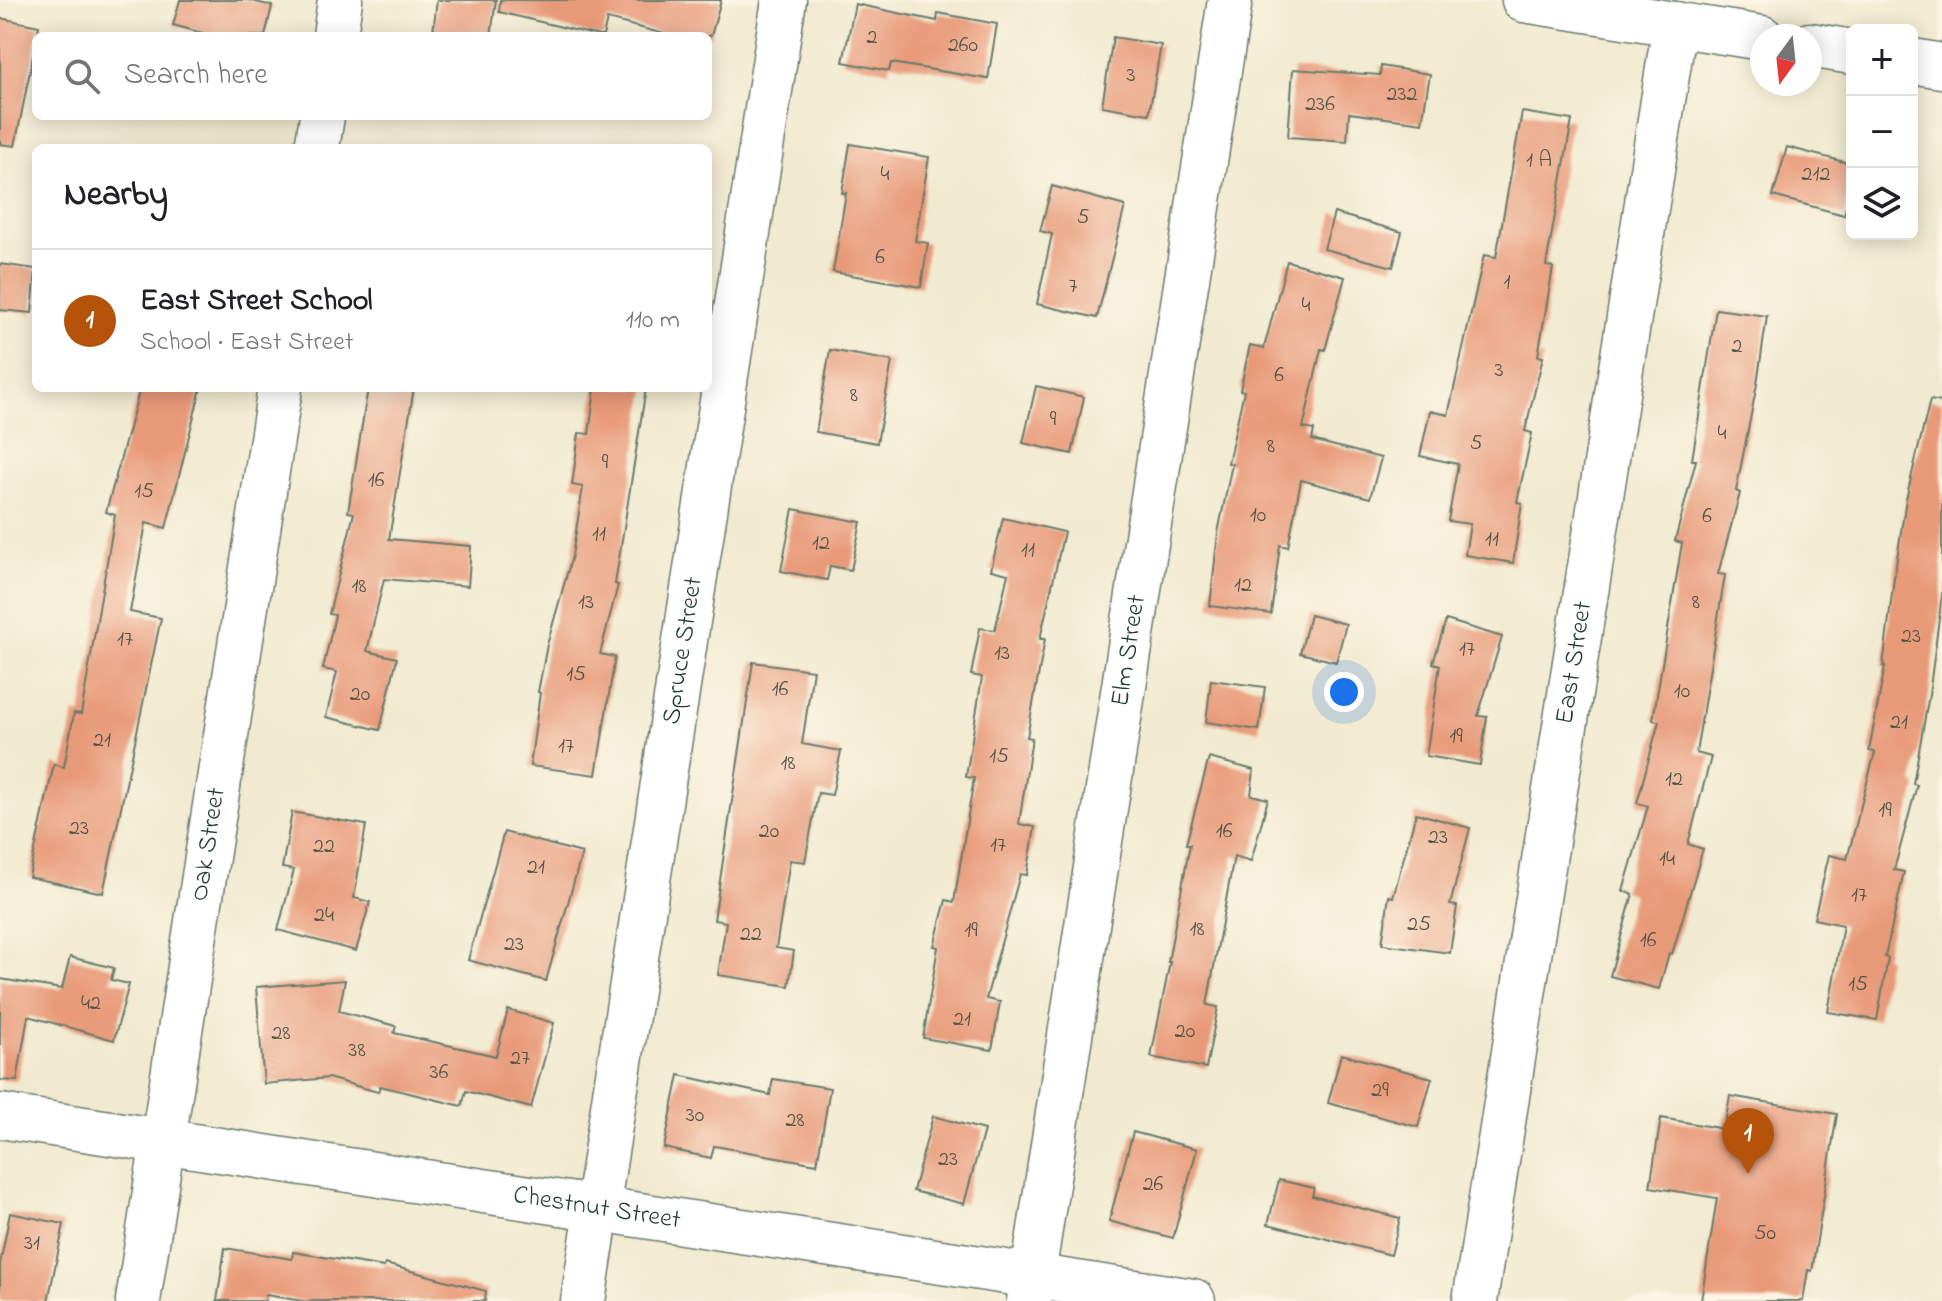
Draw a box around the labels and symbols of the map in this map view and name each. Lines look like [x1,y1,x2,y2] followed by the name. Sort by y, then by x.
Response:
[867,22,878,54] house number: 2
[1750,24,1822,96] north arrow
[948,30,978,62] house number: 260
[1126,60,1136,92] house number: 3
[1387,79,1418,111] house number: 232
[1305,89,1335,121] house number: 236
[1526,145,1552,177] house number: 1 A
[880,159,890,191] house number: 4
[1802,159,1830,191] house number: 212
[1077,202,1089,234] house number: 5
[875,242,885,274] house number: 6
[1504,267,1511,299] house number: 1
[1068,271,1078,303] house number: 7
[1301,290,1311,322] house number: 4
[1732,331,1743,363] house number: 2
[1494,355,1504,387] house number: 3
[1274,360,1284,392] house number: 6
[850,380,858,412] house number: 8
[1050,404,1057,436] house number: 9
[1717,418,1727,450] house number: 4
[1470,428,1482,460] house number: 5
[1267,431,1275,463] house number: 8
[602,447,609,479] house number: 9
[368,465,385,497] house number: 16
[134,476,154,508] house number: 15
[1250,500,1266,532] house number: 10
[1702,501,1712,533] house number: 6
[592,519,606,551] house number: 11
[1485,524,1499,556] house number: 11
[812,528,830,560] house number: 12
[1021,535,1035,567] house number: 11
[1234,570,1252,602] house number: 12
[351,571,367,603] house number: 18
[653,574,714,727] street label: Spruce Street
[578,587,594,619] house number: 13
[1692,587,1700,619] house number: 8
[1102,592,1157,709] street label: Elm Street
[1547,598,1603,727] street label: East Street
[1901,621,1921,653] house number: 23
[117,624,133,656] house number: 17
[1459,634,1475,666] house number: 17
[994,638,1010,670] house number: 13
[566,659,586,691] house number: 15
[1324,672,1364,712] your location
[772,674,789,706] house number: 16
[1674,676,1690,708] house number: 10
[350,679,370,711] house number: 20
[1890,707,1908,739] house number: 21
[1449,721,1463,753] house number: 19
[93,725,111,757] house number: 21
[558,731,574,763] house number: 17
[989,741,1009,773] house number: 15
[780,748,796,780] house number: 18
[1665,764,1683,796] house number: 12
[181,785,237,904] street label: Oak Street
[1878,795,1892,827] house number: 19
[69,813,89,845] house number: 23
[759,816,779,848] house number: 20
[1216,816,1233,848] house number: 16
[1428,822,1448,854] house number: 23
[990,830,1006,862] house number: 17
[313,831,335,863] house number: 22
[1659,844,1675,876] house number: 14
[527,852,545,884] house number: 21
[1851,880,1867,912] house number: 17
[314,900,334,932] house number: 24
[1407,909,1431,941] house number: 25
[1189,914,1205,946] house number: 18
[964,915,978,947] house number: 19
[740,919,762,951] house number: 22
[1640,925,1657,957] house number: 16
[504,929,524,961] house number: 23
[1848,969,1868,1001] house number: 15
[81,988,101,1020] house number: 42
[953,1004,971,1036] house number: 21
[1175,1016,1195,1048] house number: 20
[271,1018,291,1050] house number: 28
[348,1035,366,1067] house number: 38
[510,1043,530,1075] house number: 27
[430,1057,449,1089] house number: 36
[1371,1075,1389,1107] house number: 29
[686,1100,704,1132] house number: 30
[785,1105,805,1137] house number: 28
[1722,1108,1774,1174] pin: 1
[938,1144,958,1176] house number: 23
[1143,1169,1164,1201] house number: 26
[511,1177,683,1240] street label: Chestnut Street
[1754,1218,1776,1250] house number: 50
[24,1228,40,1260] house number: 31

